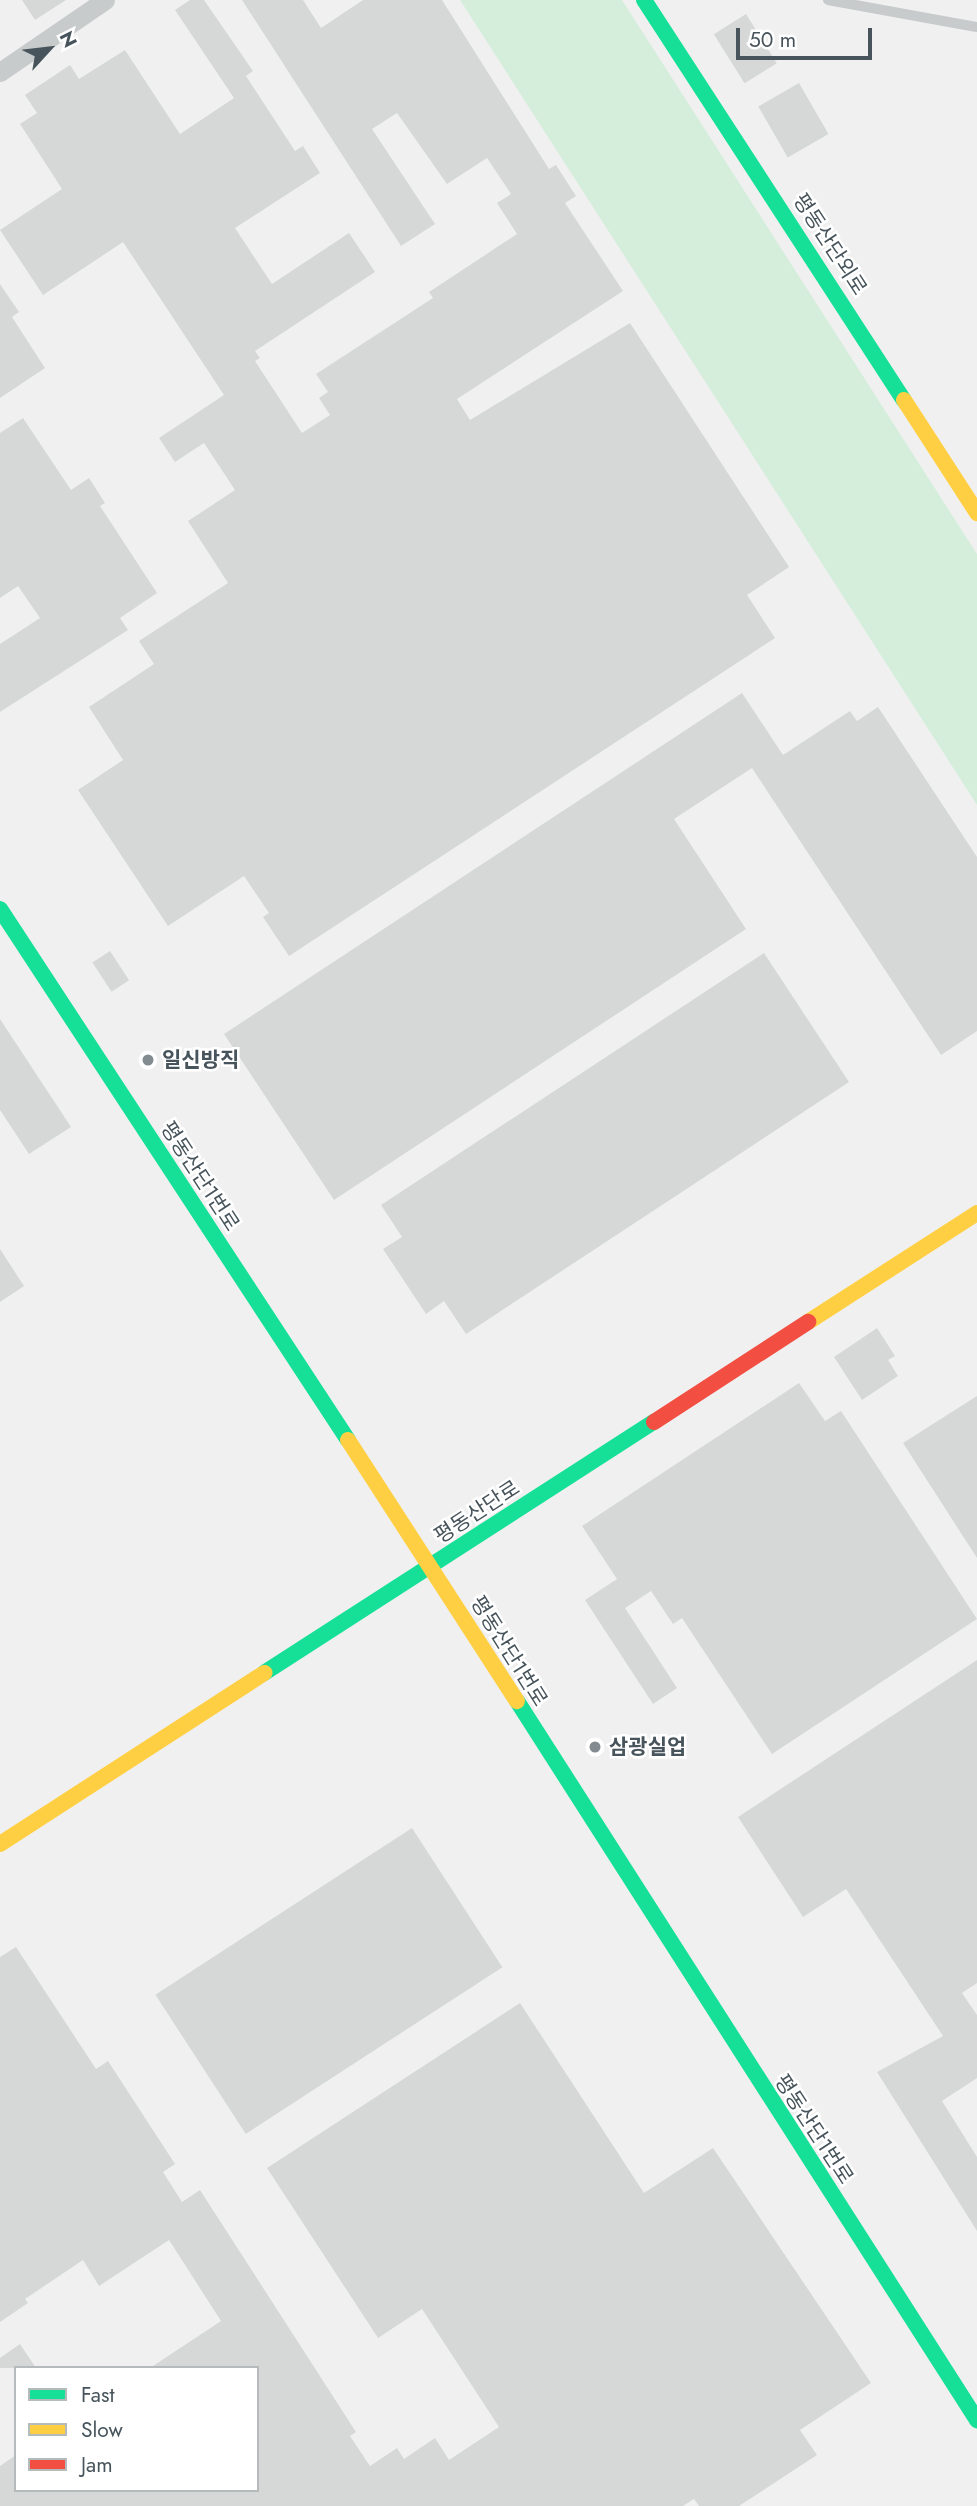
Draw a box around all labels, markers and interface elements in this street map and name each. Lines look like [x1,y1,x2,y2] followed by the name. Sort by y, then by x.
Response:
[14,14,84,84] north arrow
[739,14,876,58] scale bar
[749,25,796,55] text: 50 m
[53,26,84,52] text: N
[788,189,872,299] street label: 평동산단외로
[162,1047,239,1073] place label: 일신방직
[140,1052,156,1068] marker: 일신방직
[155,1117,245,1235] street label: 평동산단1번로
[430,1475,524,1549] street label: 평동산단로
[465,1591,553,1711] street label: 평동산단1번로
[609,1734,686,1760] place label: 삼광실업
[587,1739,603,1755] marker: 삼광실업
[769,2070,859,2188] street label: 평동산단1번로
[14,2366,259,2492] legend
[81,2380,114,2410] text: Fast
[81,2415,123,2445] text: Slow
[81,2450,113,2480] text: Jam

